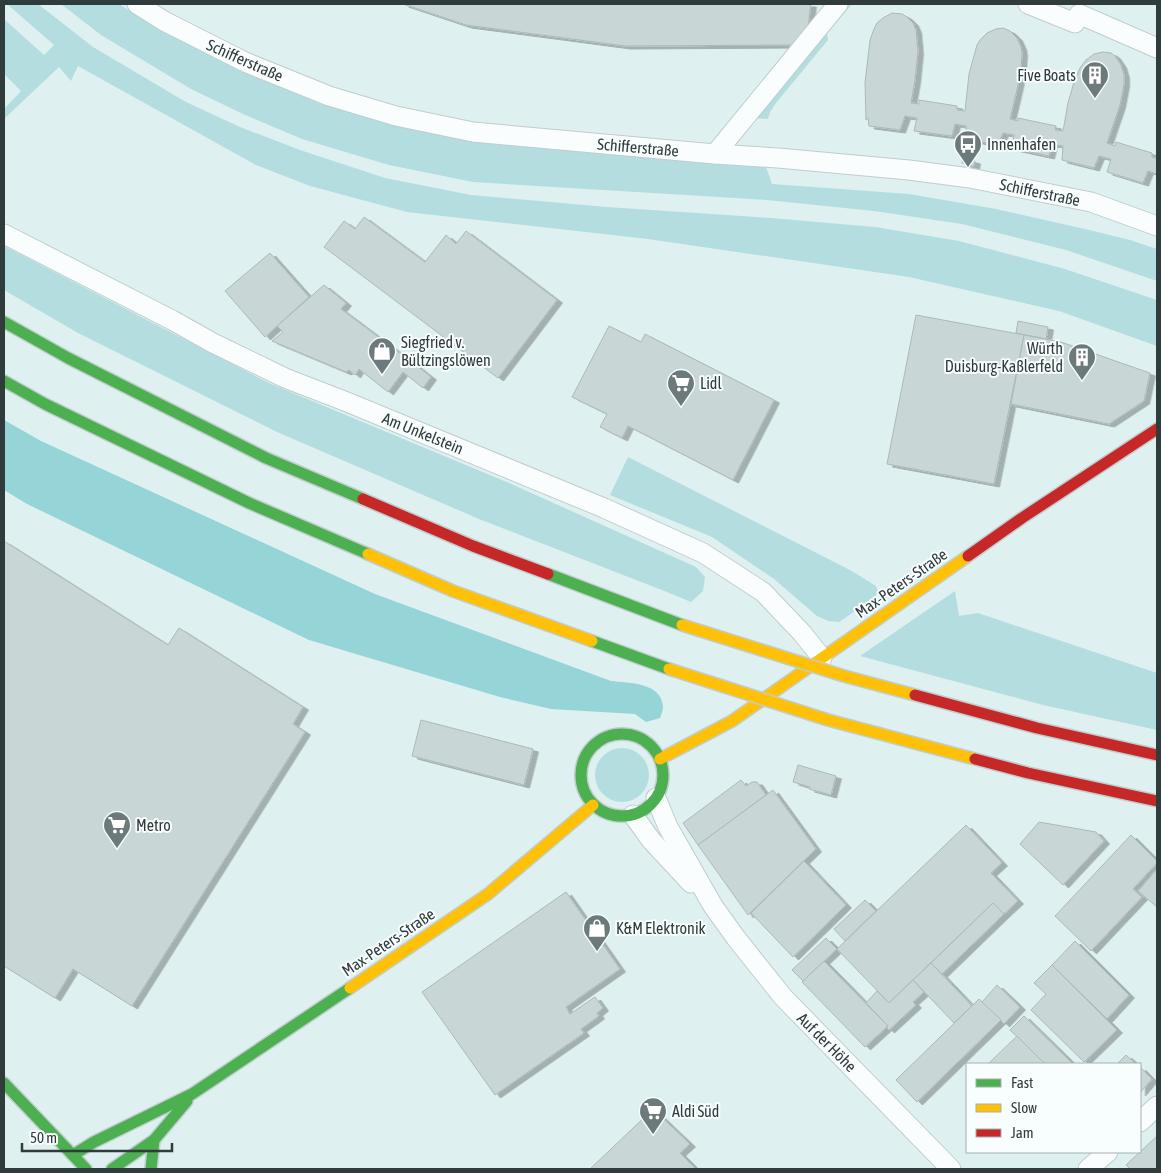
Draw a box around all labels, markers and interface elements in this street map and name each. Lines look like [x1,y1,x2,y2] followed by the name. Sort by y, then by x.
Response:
[204,35,286,85] street label: Schifferstraße
[1080,60,1110,99] building icon: Five Boats
[1017,66,1076,84] place label: Five Boats
[953,129,983,168] bus stop icon: Innenhafen
[597,134,679,160] street label: Schifferstraße
[987,135,1056,153] place label: Innenhafen
[998,175,1082,209] street label: Schifferstraße
[401,333,491,370] place label: Siegfried v. Bültzingslöwen
[367,336,397,375] shop icon: Siegfried v. Bültzingslöwen
[945,339,1063,376] place label: Würth Duisburg-Kaßlerfeld
[1067,342,1097,381] building icon: Würth Duisburg-Kaßlerfeld
[666,368,696,407] supermarket icon: Lidl
[700,374,722,392] place label: Lidl
[380,409,466,457] street label: Am Unkelstein
[852,545,950,621] street label: Max-Peters-Straße
[102,810,132,849] supermarket icon: Metro
[136,816,171,834] place label: Metro
[338,904,438,980] street label: Max-Peters-Straße
[582,913,612,952] shop icon: K&M Elektronik
[616,919,706,937] place label: K&M Elektronik
[794,1009,860,1075] street label: Auf der Höhe
[966,1063,1141,1153] legend
[1011,1074,1033,1091] text: Fast
[638,1096,668,1135] supermarket icon: Aldi Süd
[1011,1099,1037,1116] text: Slow
[672,1102,719,1120] place label: Aldi Süd
[22,1120,172,1152] scale bar
[1011,1124,1034,1141] text: Jam
[30,1129,57,1146] text: 50 m

